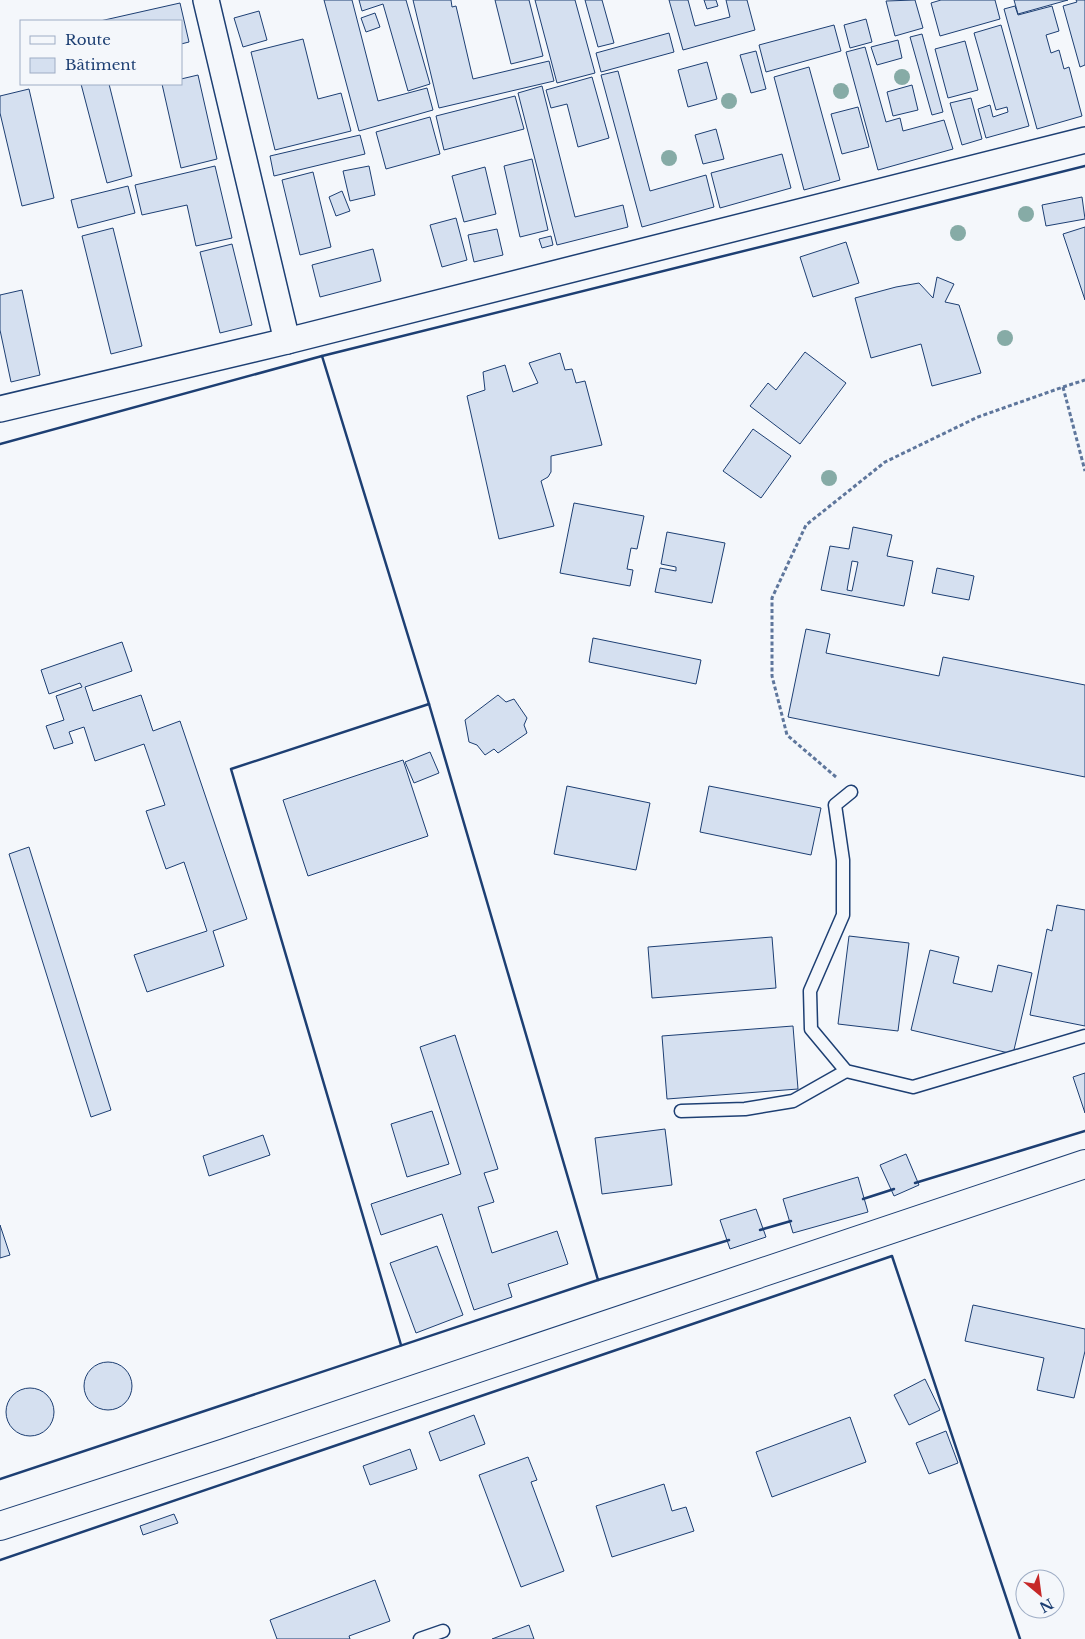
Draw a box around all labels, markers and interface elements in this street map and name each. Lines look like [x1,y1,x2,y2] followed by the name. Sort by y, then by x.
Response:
[20,20,182,85] legend
[65,30,111,49] text: Route
[65,55,137,74] text: Bâtiment
[1015,1569,1065,1619] north arrow
[1036,1594,1056,1616] text: N

